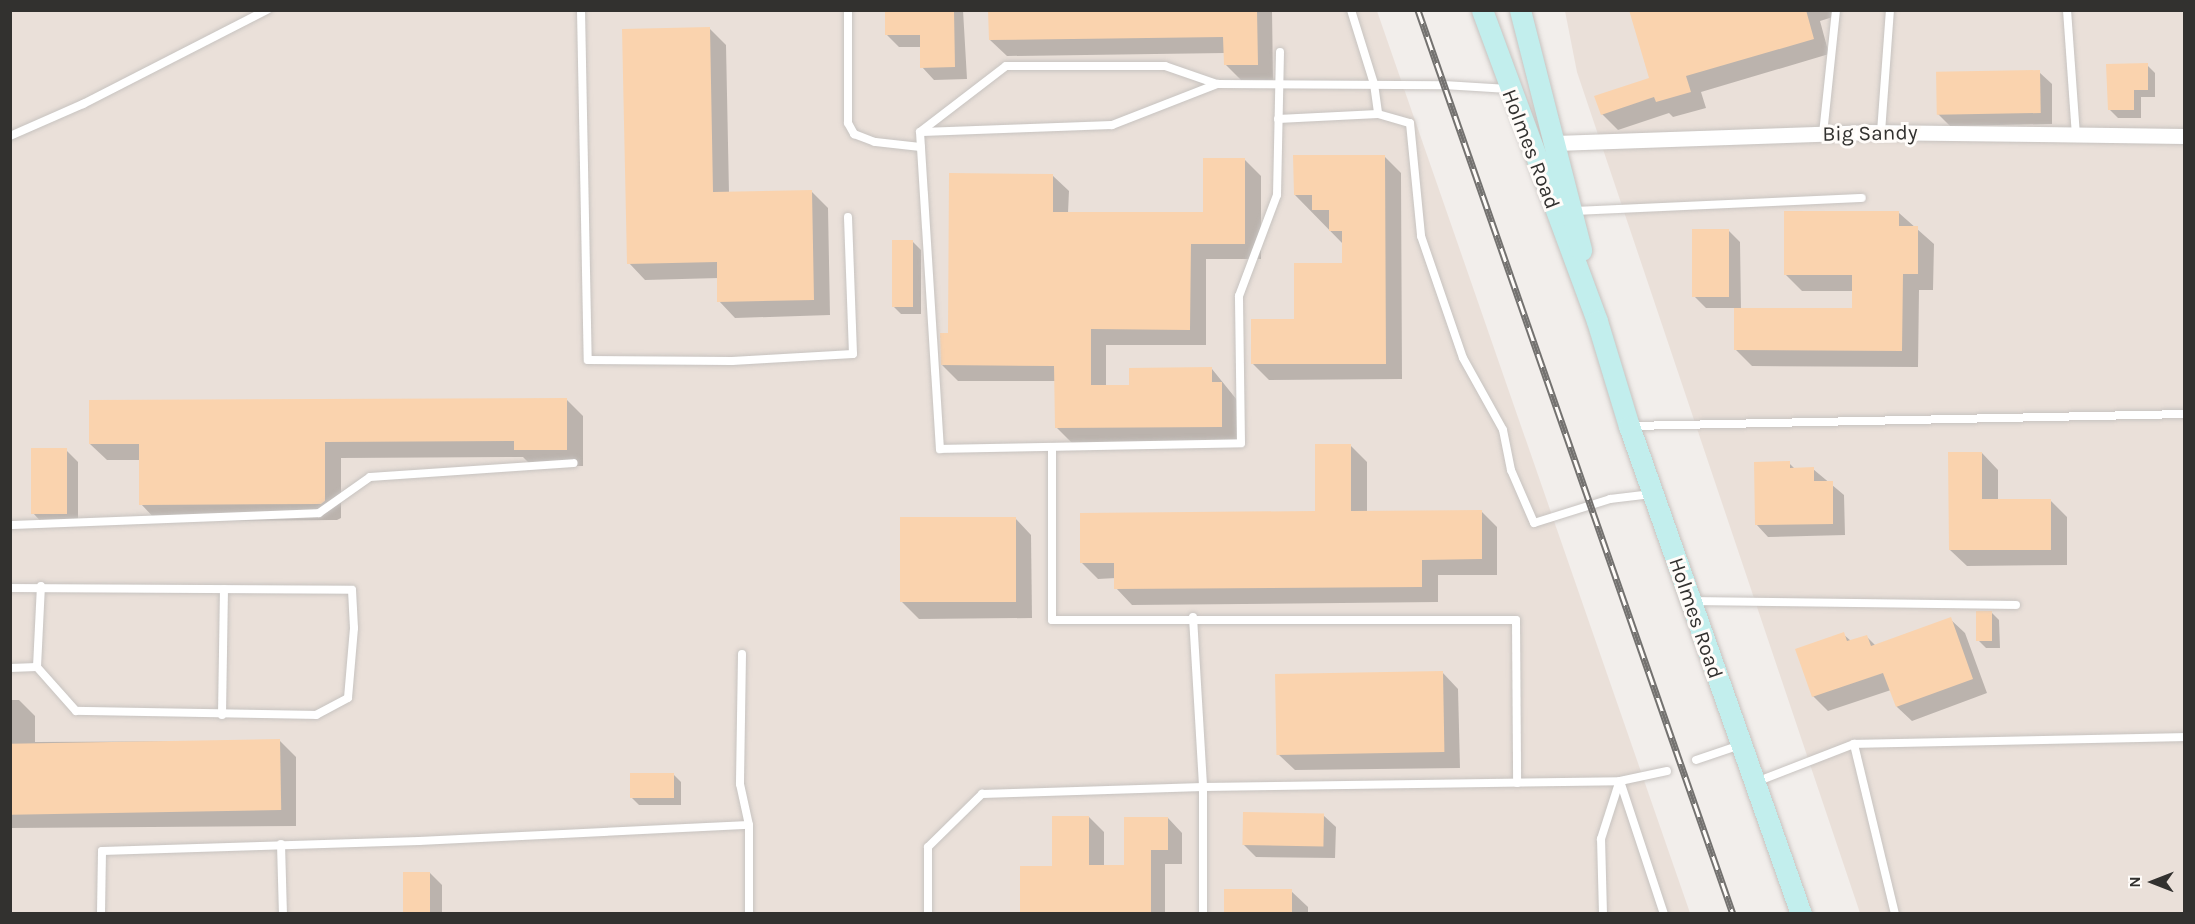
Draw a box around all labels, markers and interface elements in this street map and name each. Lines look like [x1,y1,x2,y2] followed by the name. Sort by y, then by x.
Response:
[1497,86,1565,212] street label: Holmes Road
[1822,120,1918,146] street label: Big Sandy
[1664,554,1728,682] street label: Holmes Road
[2123,852,2183,912] north arrow
[2125,876,2144,888] text: N

